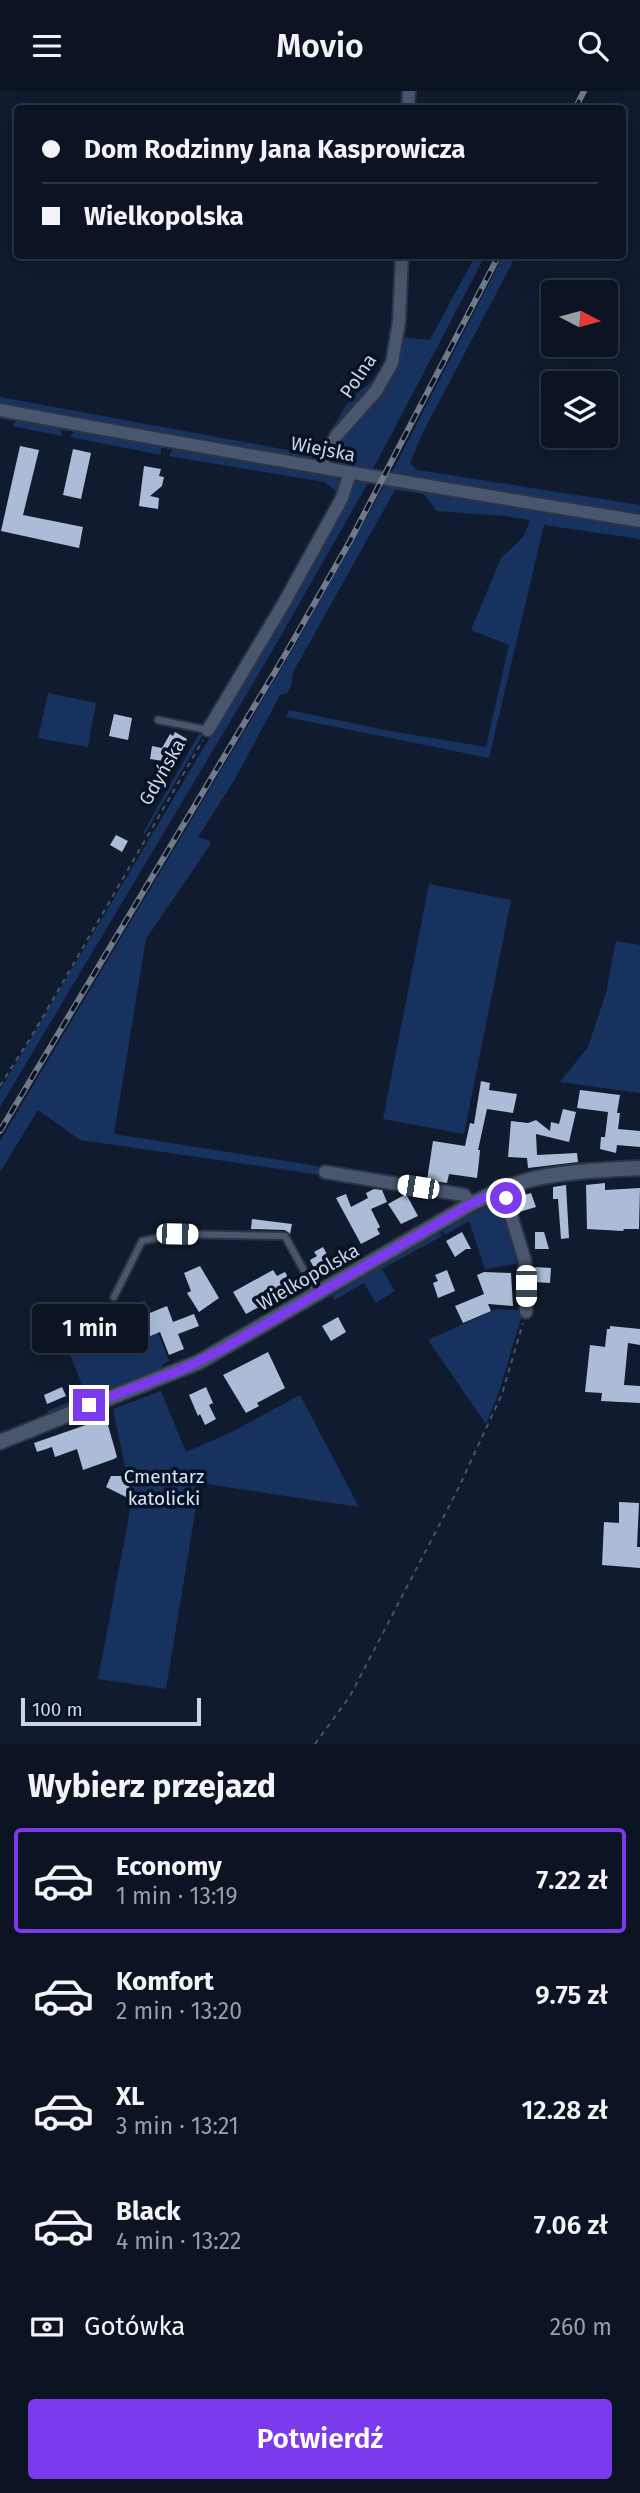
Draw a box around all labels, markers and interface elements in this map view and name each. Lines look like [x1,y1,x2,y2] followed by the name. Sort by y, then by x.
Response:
[28,27,66,65] icon: menu
[276,27,364,65] text: Movio
[574,27,612,65] icon: search
[84,134,466,165] text: Dom Rodzinny Jana Kasprowicza
[84,201,244,232] text: Wielkopolska
[541,280,618,357] north arrow
[541,280,618,448] map controls
[335,349,381,403] street label: Polna
[541,371,618,448] button: layers
[289,431,357,467] street label: Wiejska
[134,735,190,809] street label: Gdyńska
[396,1173,441,1201] car
[490,1182,522,1214] route start
[156,1223,199,1245] car
[253,1238,363,1316] street label: Wielkopolska
[516,1265,537,1307] car
[31,1303,147,1353] callout: 1 min
[62,1314,118,1342] text: 1 min
[73,1389,105,1421] route end
[124,1465,204,1510] park label: Cmentarz katolicki
[21,1695,201,1727] scale bar
[32,1698,83,1721] text: 100 m
[28,1767,276,1805] text: Wybierz przejazd
[32,1849,95,1912] icon: car
[116,1851,222,1882] text: Economy
[536,1865,608,1896] text: 7.22 zł
[116,1882,238,1910] text: 1 min · 13:19
[32,1964,95,2027] icon: car
[116,1966,214,1997] text: Komfort
[535,1980,608,2011] text: 9.75 zł
[116,1997,242,2025] text: 2 min · 13:20
[32,2079,95,2142] icon: car
[116,2081,144,2112] text: XL
[521,2095,608,2126] text: 12.28 zł
[116,2112,239,2140] text: 3 min · 13:21
[32,2194,95,2257] icon: car
[116,2196,181,2227] text: Black
[534,2210,608,2241] text: 7.06 zł
[116,2227,241,2255] text: 4 min · 13:22
[28,2308,66,2346] icon: cash
[84,2311,185,2342] text: Gotówka
[550,2313,612,2341] text: 260 m
[28,2399,612,2479] button: Potwierdź

